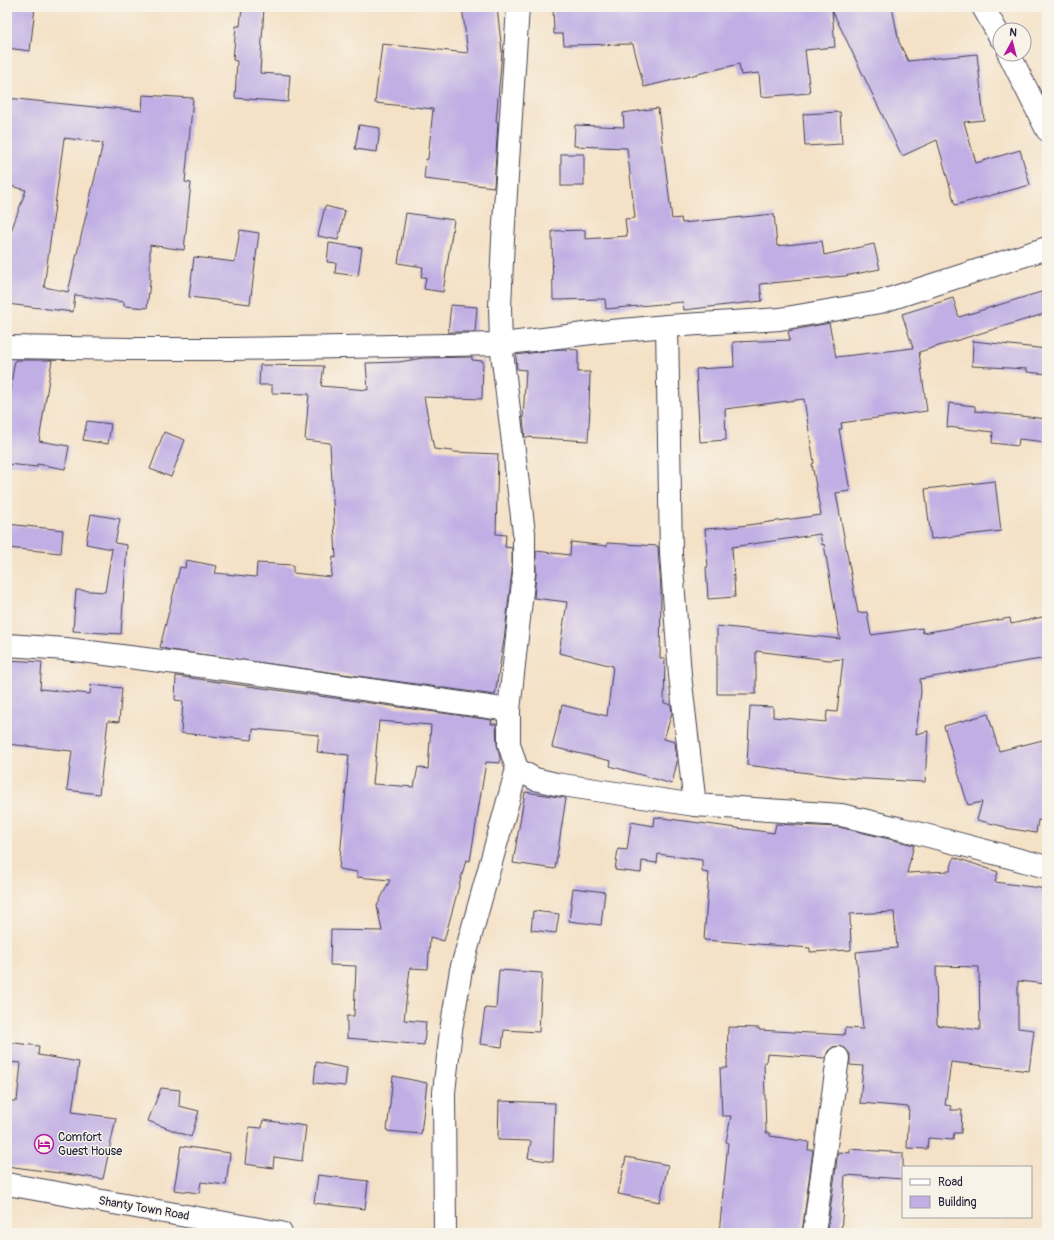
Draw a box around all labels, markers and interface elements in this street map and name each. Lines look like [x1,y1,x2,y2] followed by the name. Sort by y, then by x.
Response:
[992,22,1032,62] north arrow
[1009,26,1018,40] text: N
[58,1130,122,1159] place label: Comfort Guest House
[33,1133,55,1155] hotel icon: Comfort Guest House
[902,1166,1032,1218] legend
[938,1175,963,1190] text: Road
[97,1193,191,1224] street label: Shanty Town Road
[938,1195,977,1210] text: Building

